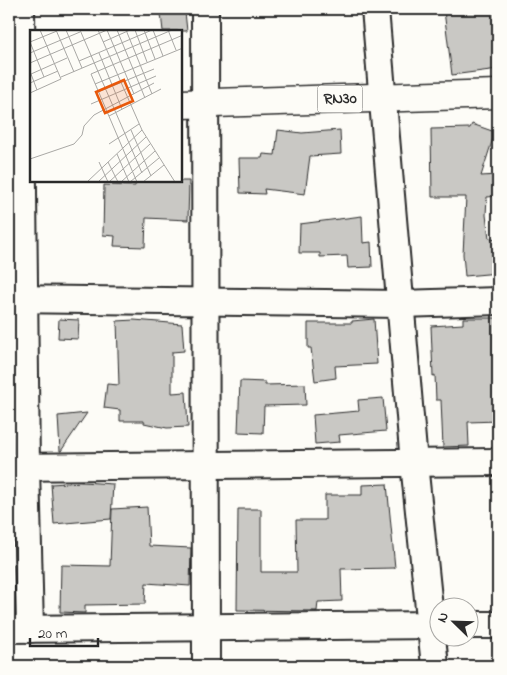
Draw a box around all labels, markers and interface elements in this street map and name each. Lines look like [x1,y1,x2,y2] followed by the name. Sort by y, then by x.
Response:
[30,30,182,182] inset map
[318,86,362,112] road number: RN30
[430,598,480,648] north arrow
[432,609,455,626] text: N
[30,615,98,647] scale bar
[38,623,68,645] text: 20 m

